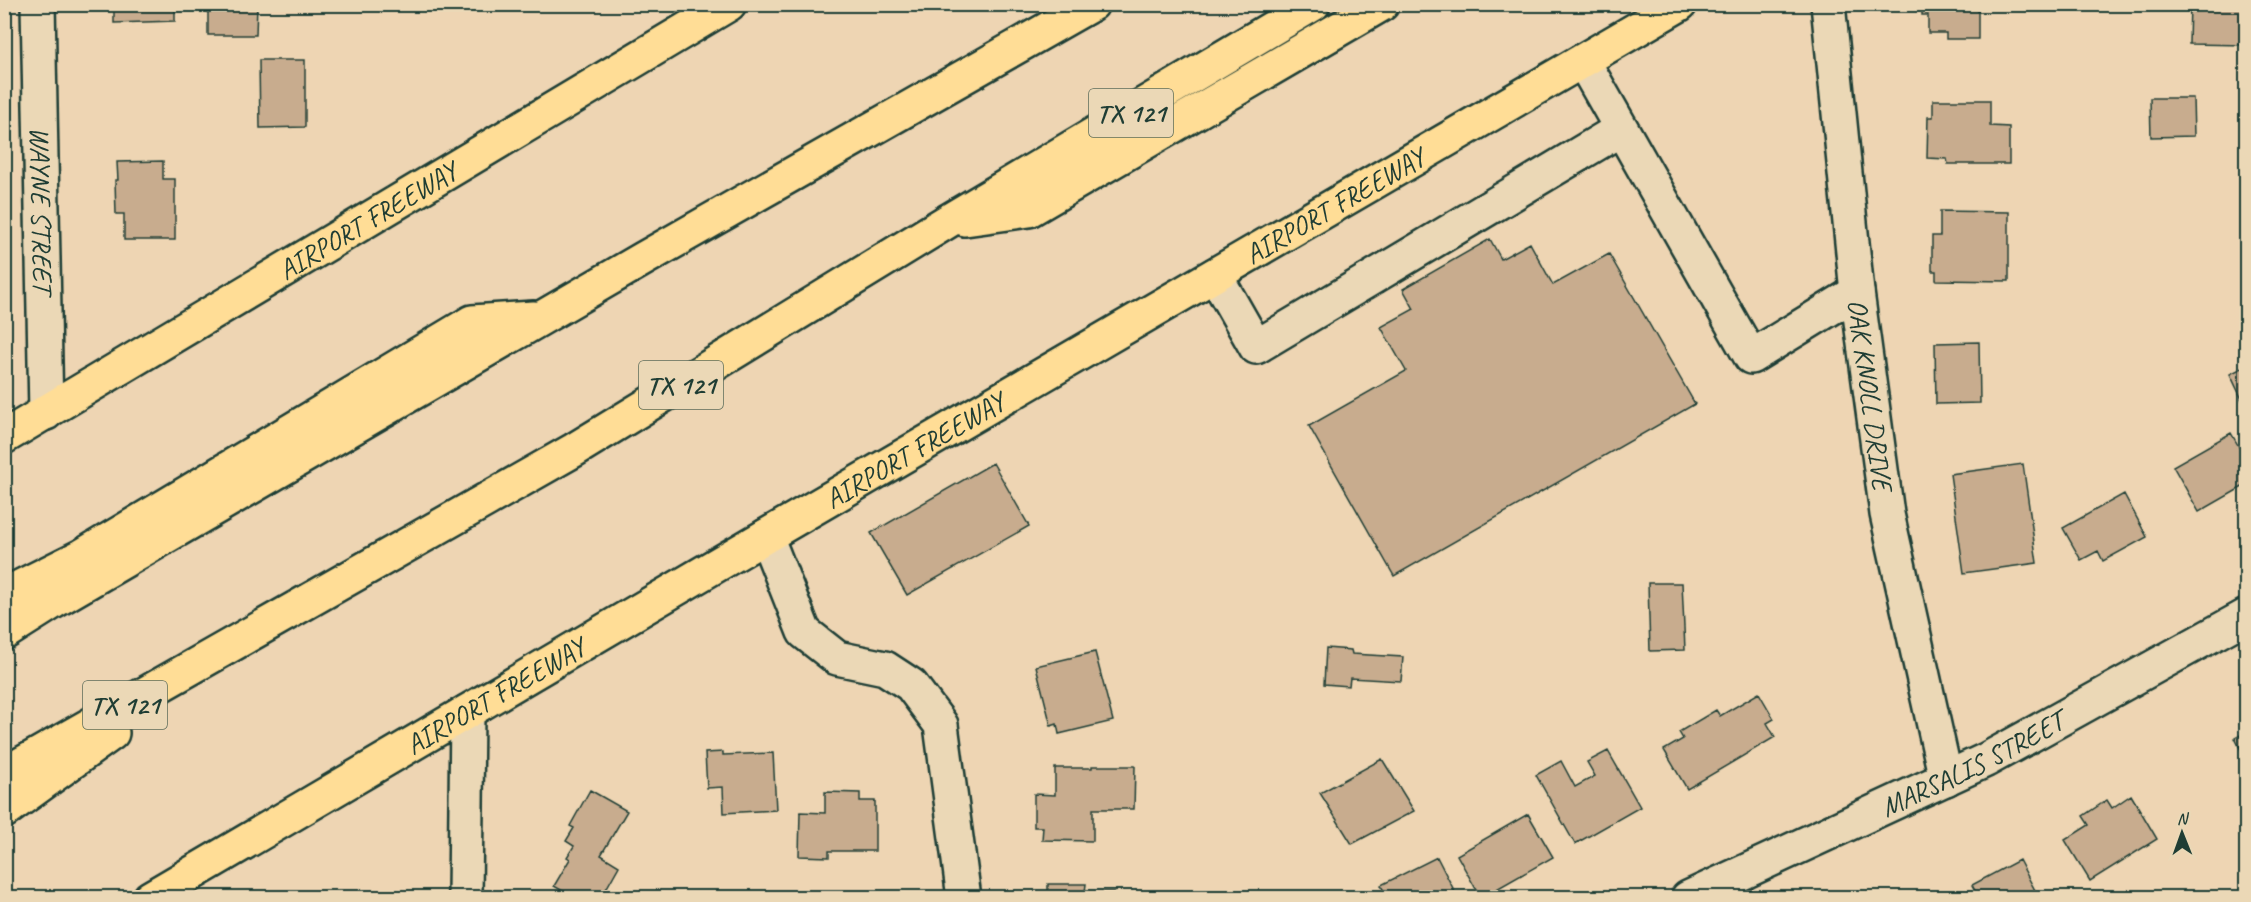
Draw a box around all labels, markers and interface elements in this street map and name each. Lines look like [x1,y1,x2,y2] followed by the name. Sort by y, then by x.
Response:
[1089,89,1173,137] road number: TX 121
[22,127,61,300] street label: WAYNE STREET
[1238,138,1434,272] street label: AIRPORT FREEWAY
[272,152,467,287] street label: AIRPORT FREEWAY
[1840,297,1901,496] street label: OAK KNOLL DRIVE
[639,361,723,409] road number: TX 121
[818,382,1014,516] street label: AIRPORT FREEWAY
[399,627,595,762] street label: AIRPORT FREEWAY
[83,681,167,729] road number: TX 121
[1875,700,2076,825] street label: MARSALIS STREET
[2152,803,2212,863] north arrow
[2177,809,2190,829] text: N

